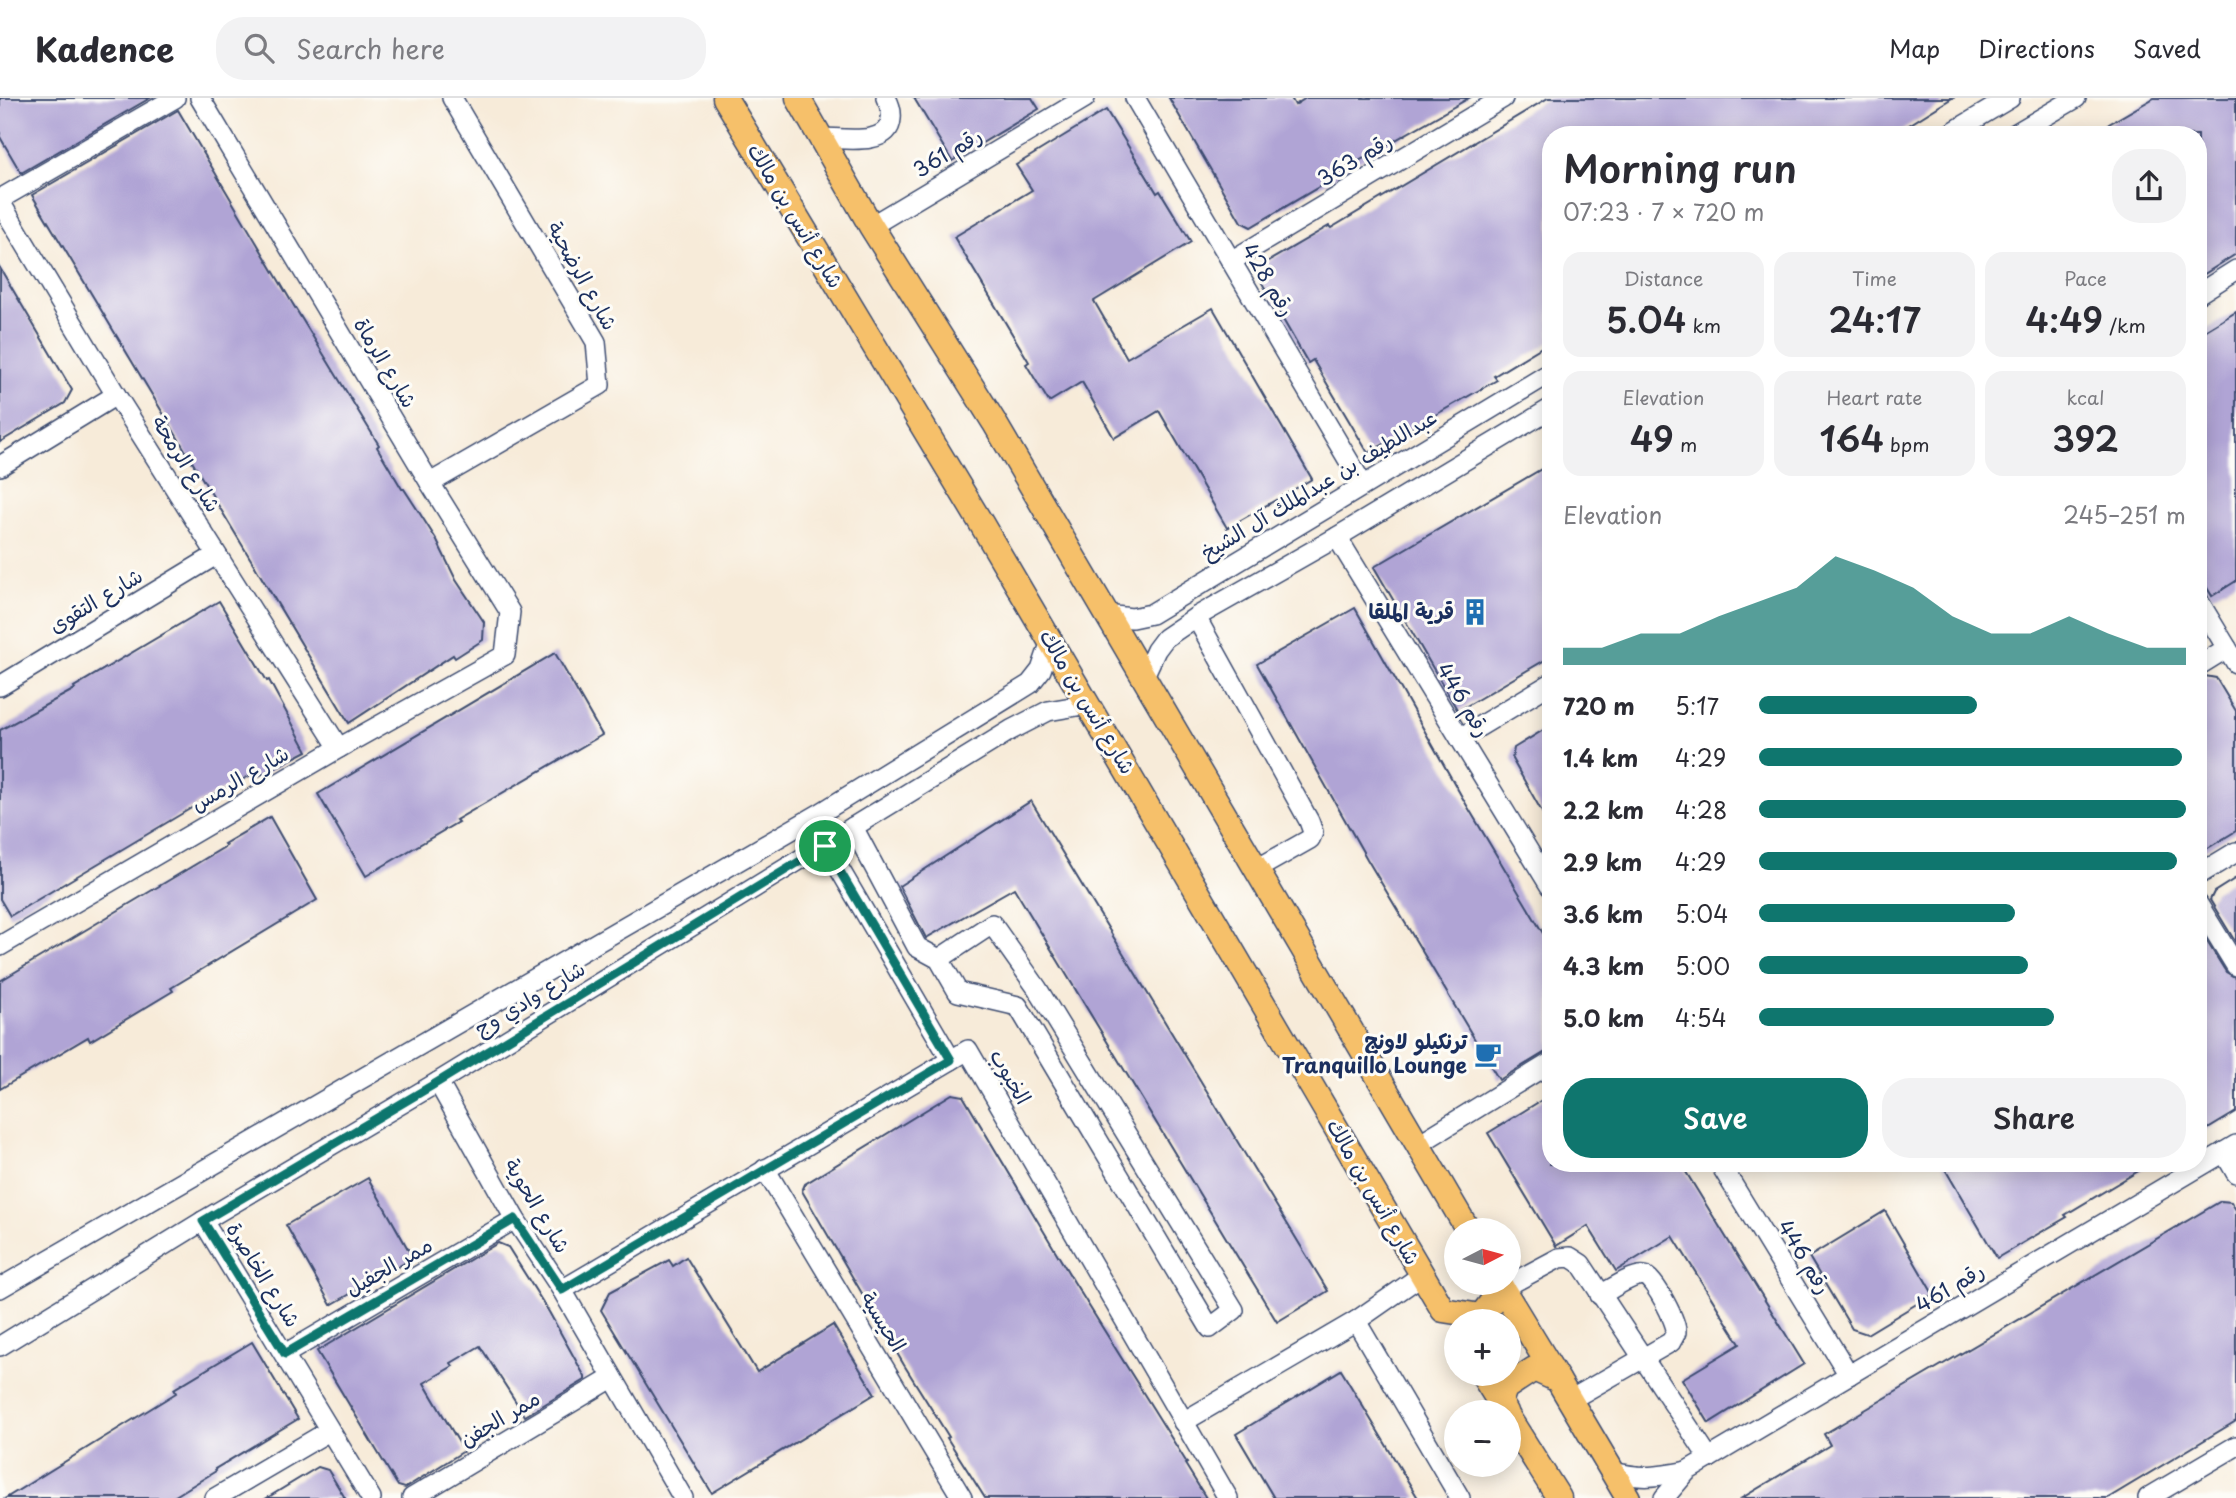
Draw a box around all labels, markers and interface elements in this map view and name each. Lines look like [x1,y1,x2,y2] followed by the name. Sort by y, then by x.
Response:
[216,17,706,80] search box
[35,23,174,73] text: Kadence
[240,29,278,67] icon: search
[296,29,445,68] text: Search here
[1889,30,1940,66] text: Map
[1978,30,2095,66] text: Directions
[2133,30,2201,66] text: Saved
[906,118,989,186] street label: رقم 361
[1311,123,1398,195] street label: رقم 363
[740,136,853,294] street label: شارع أنس بن مالك
[1563,139,1797,196] text: Morning run
[2112,149,2186,223] button: share
[1563,194,1764,229] text: 07:23 · 7 × 720 m
[540,215,627,336] street label: شارع الرضحية
[1234,236,1304,323] street label: رقم 428
[1624,264,1703,292] text: Distance
[1852,264,1897,292] text: Time
[2064,264,2107,292] text: Pace
[1606,292,1686,345] text: 5.04
[1828,292,1921,345] text: 24:17
[2025,292,2103,345] text: 4:49
[346,311,426,414] street label: شارع الرماة
[1686,311,1721,339] text: km
[2103,311,2146,339] text: /km
[1623,383,1704,411] text: Elevation
[1827,383,1922,411] text: Heart rate
[2067,383,2104,411] text: kcal
[1194,400,1442,567] street label: عبداللطيف بن عبدالملك آل الشيخ
[144,408,230,518] street label: شارع الرمحة
[1630,411,1674,464] text: 49
[1819,411,1884,464] text: 164
[2052,411,2119,464] text: 392
[1674,430,1697,458] text: m
[1884,430,1930,458] text: bpm
[1563,497,1662,532] text: Elevation
[2063,497,2186,532] text: 245–251 m
[42,559,148,641] street label: شارع التقوى
[1368,594,1454,626] place label: قرية الملقا
[1460,597,1490,627] building icon: قرية الملقا
[1032,622,1145,780] street label: شارع أنس بن مالك
[1428,656,1500,743] street label: رقم 446
[1563,688,1635,723] text: 720 m
[1675,688,1719,723] text: 5:17
[184,736,294,819] street label: شارع الرمس
[1563,740,1638,775] text: 1.4 km
[1675,740,1726,775] text: 4:29
[1563,792,1644,827] text: 2.2 km
[1675,792,1727,827] text: 4:28
[795,816,855,876] pin
[806,827,844,865] icon: arrive
[1563,844,1642,879] text: 2.9 km
[1675,844,1726,879] text: 4:29
[1563,896,1643,931] text: 3.6 km
[1675,896,1728,931] text: 5:04
[1563,948,1644,983] text: 4.3 km
[1675,948,1730,983] text: 5:00
[467,951,591,1044] street label: شارع وادي وج
[1563,1000,1644,1035] text: 5.0 km
[1675,1000,1727,1035] text: 4:54
[1282,1024,1468,1080] place label: ترنكيلو لاونج Tranquillo Lounge
[1473,1039,1503,1069] cafe icon: ترنكيلو لاونج Tranquillo Lounge
[983,1042,1040,1110] street label: الخبوب
[1563,1078,1868,1158] button: Save
[1882,1078,2186,1158] button: Share
[1319,1112,1430,1271] street label: شارع أنس بن مالك
[497,1151,580,1259] street label: شارع الحوية
[1769,1213,1841,1300] street label: رقم 446
[219,1215,310,1333] street label: شارع الخاصرة
[1444,1218,1521,1295] north arrow
[1444,1218,1521,1477] map controls
[339,1227,437,1303] street label: ممر الجفيل
[1908,1253,1991,1321] street label: رقم 461
[854,1285,915,1357] street label: الحيسية
[1444,1309,1521,1386] button: +
[453,1381,545,1454] street label: ممر الجفن
[1444,1400,1521,1477] button: −

